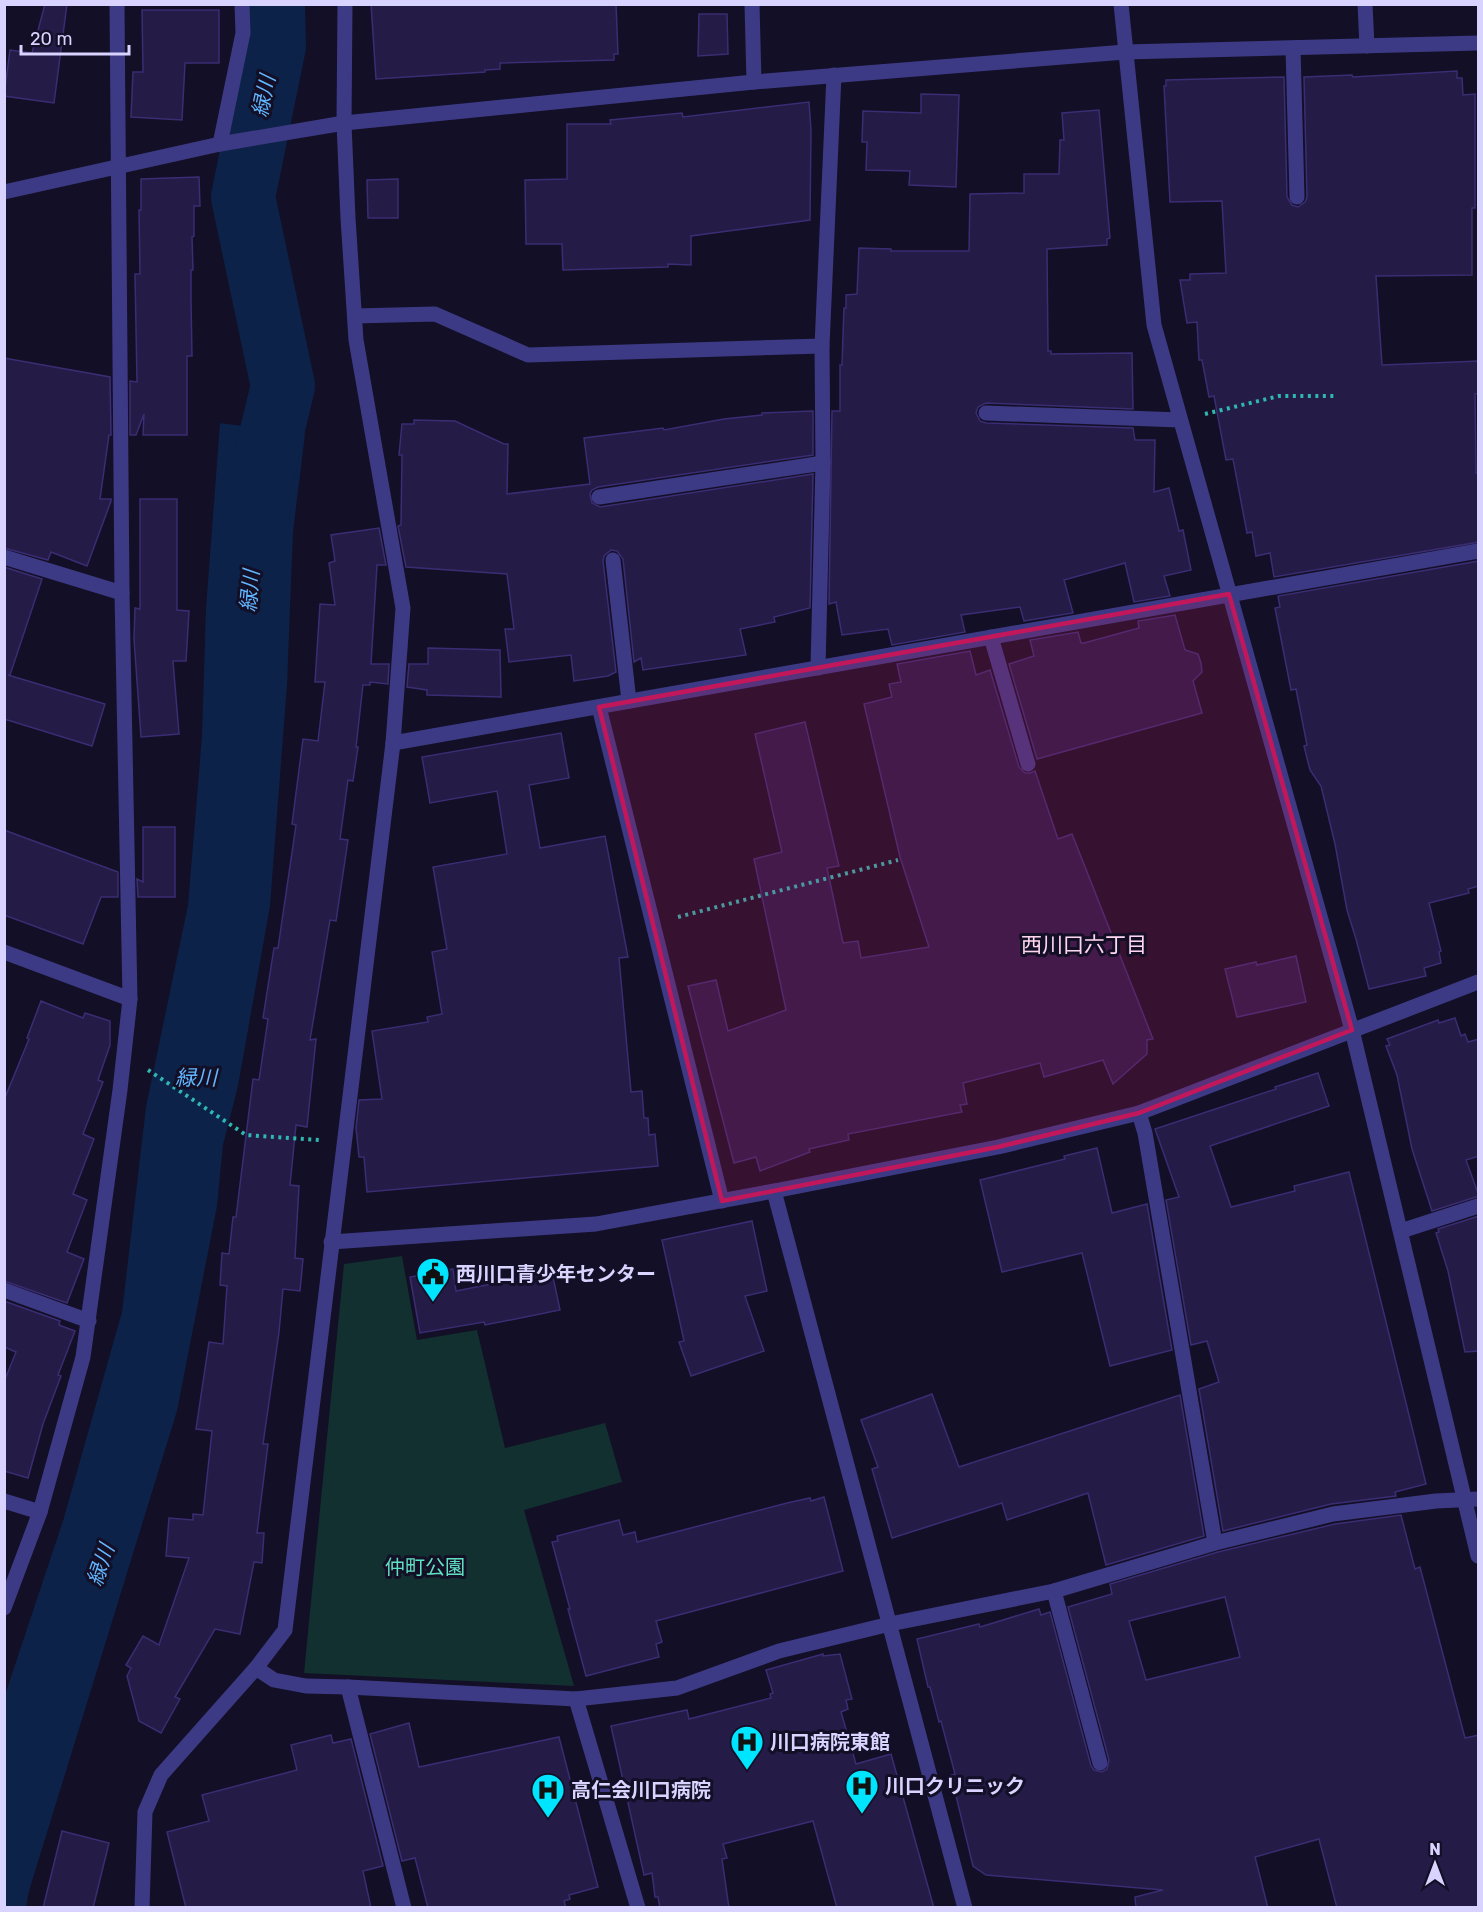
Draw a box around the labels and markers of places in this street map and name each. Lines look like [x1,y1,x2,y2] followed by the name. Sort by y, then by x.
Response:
[415,1256,451,1303] public building icon: 西川口青少年センター
[456,1262,656,1286] place label: 西川口青少年センター
[729,1724,765,1771] hospital icon: 川口病院東館
[770,1730,890,1754] place label: 川口病院東館
[844,1768,880,1815] hospital icon: 川口クリニック
[530,1772,566,1819] hospital icon: 高仁会川口病院
[885,1774,1025,1798] place label: 川口クリニック
[571,1778,711,1802] place label: 高仁会川口病院

